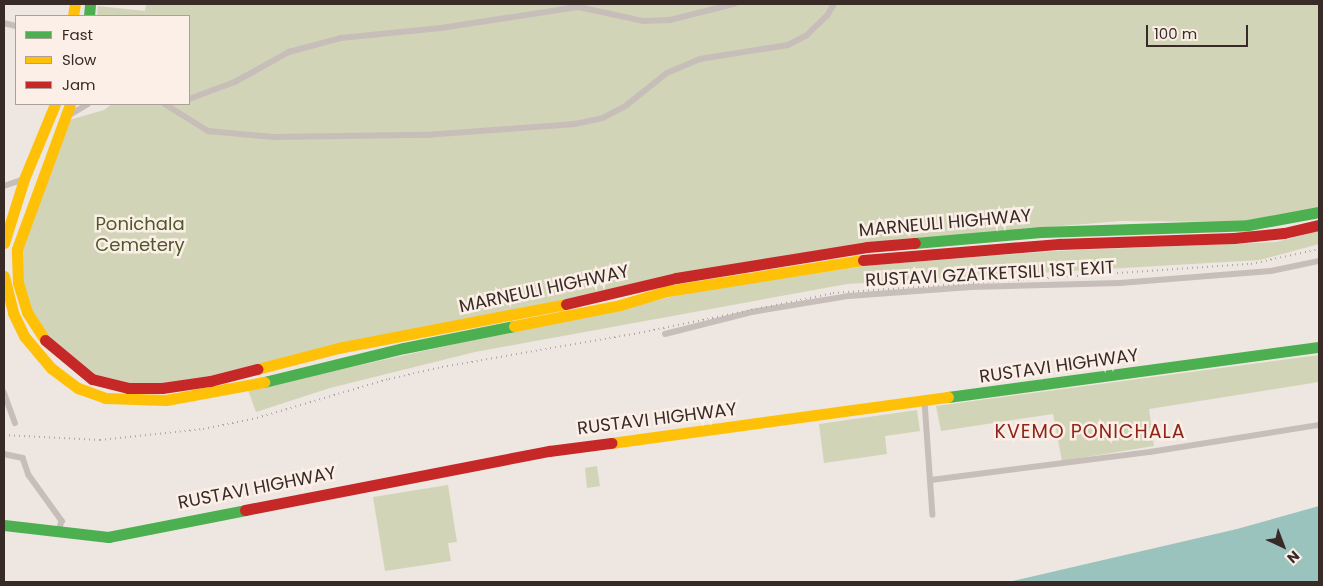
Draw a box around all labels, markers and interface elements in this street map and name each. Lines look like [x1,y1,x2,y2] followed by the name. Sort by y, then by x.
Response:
[15,15,190,105] legend
[1148,15,1250,47] scale bar
[1154,23,1197,44] text: 100 m
[62,24,93,45] text: Fast
[62,49,96,70] text: Slow
[62,74,96,95] text: Jam
[858,205,1032,241] street label: MARNEULI HIGHWAY
[95,214,185,256] park label: Ponichala Cemetery
[865,257,1115,291] street label: RUSTAVI GZATKETSILI 1ST EXIT
[457,260,631,318] street label: MARNEULI HIGHWAY
[978,344,1140,388] street label: RUSTAVI HIGHWAY
[576,399,738,439] street label: RUSTAVI HIGHWAY
[993,421,1187,443] district label: KVEMO PONICHALA
[176,462,338,514] street label: RUSTAVI HIGHWAY
[1258,521,1308,571] north arrow
[1283,546,1304,568] text: N

